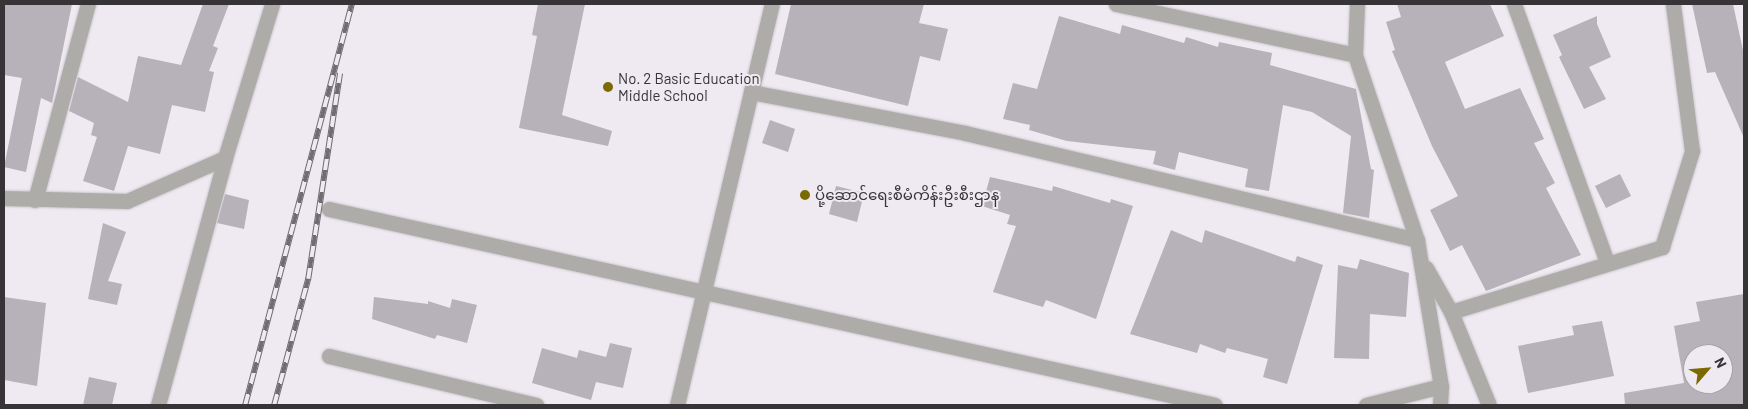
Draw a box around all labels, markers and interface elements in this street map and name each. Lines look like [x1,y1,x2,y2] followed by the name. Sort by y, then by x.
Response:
[618,69,759,104] place label: No. 2 Basic Education Middle School
[602,81,614,93] marker: No. 2 Basic Education Middle School
[815,186,999,204] place label: ပို့ဆောင်ရေးစီမံကိန်းဦးစီးဌာန
[799,189,811,201] marker: ပို့ဆောင်ရေးစီမံကိန်းဦးစီးဌာန
[1683,344,1733,394] north arrow
[1711,354,1731,370] text: N

